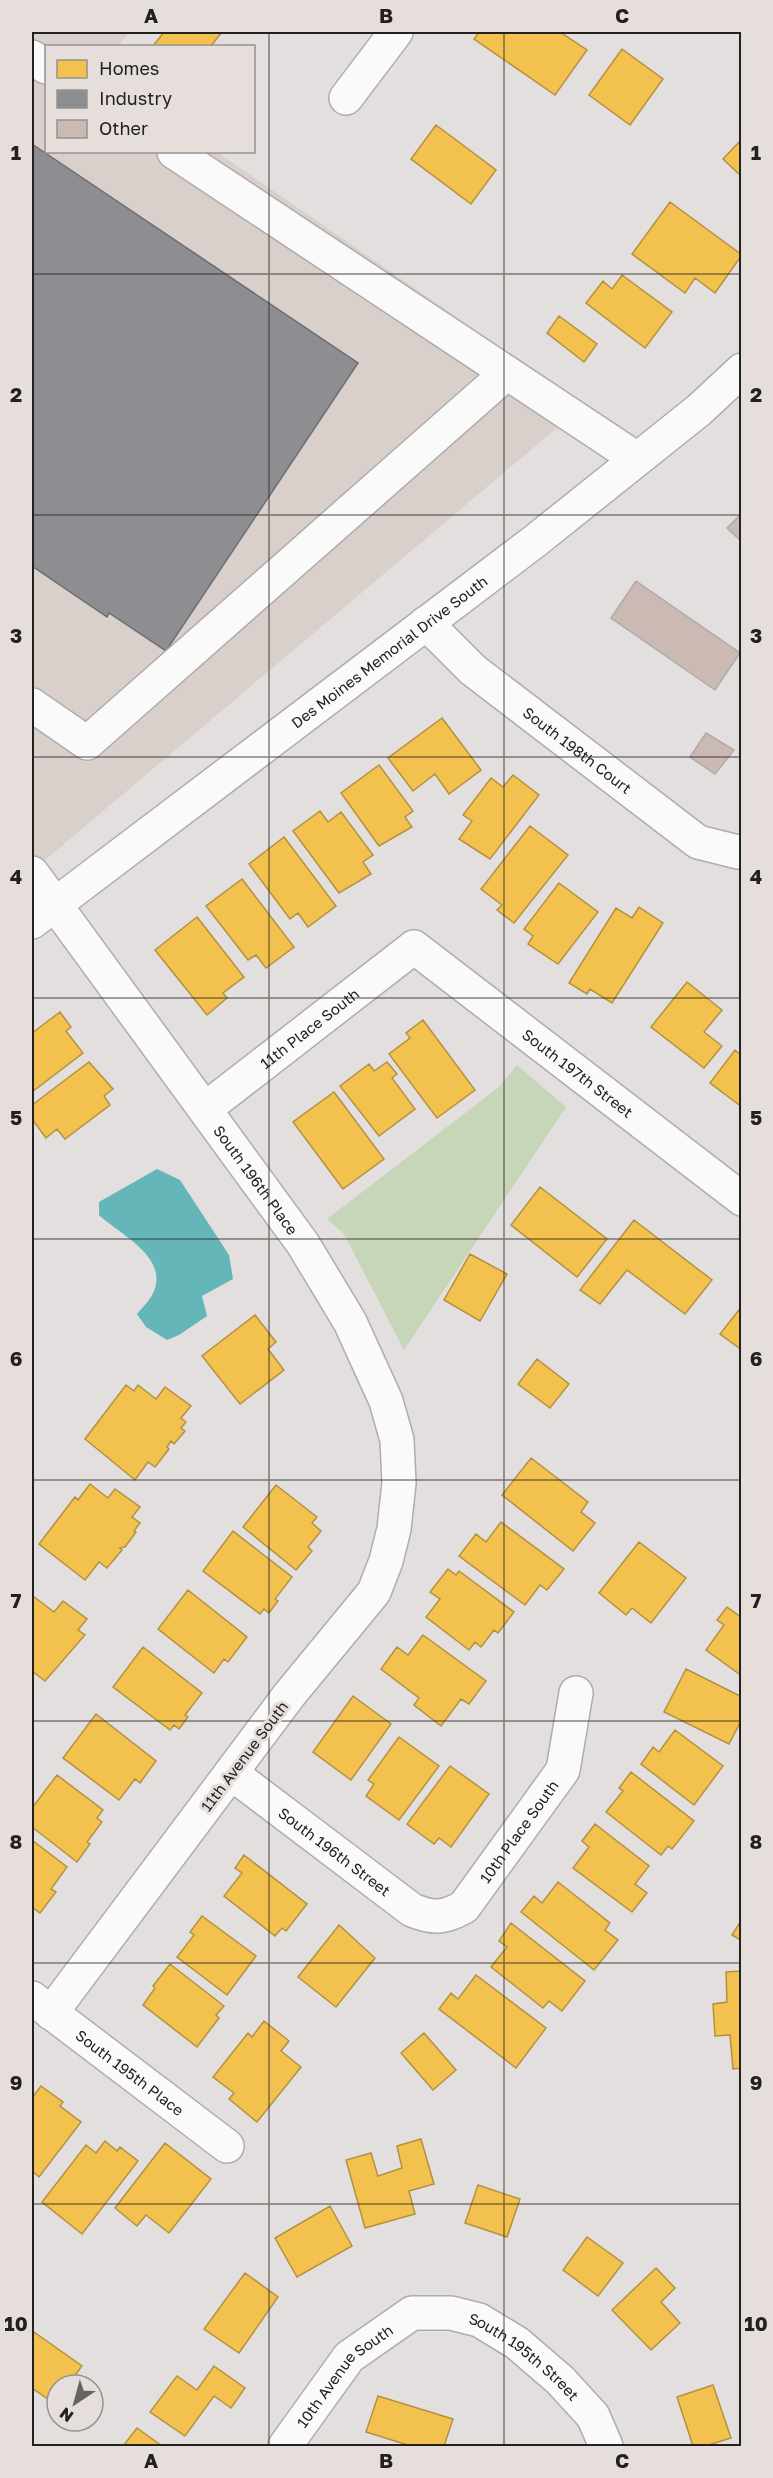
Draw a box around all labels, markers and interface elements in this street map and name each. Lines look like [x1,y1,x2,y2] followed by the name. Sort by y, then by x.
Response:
[144,3,158,27] text: A
[379,3,393,27] text: B
[615,3,629,27] text: C
[45,45,255,153] legend
[99,57,159,79] text: Homes
[99,87,172,109] text: Industry
[99,117,148,139] text: Other
[11,140,21,164] text: 1
[751,140,761,164] text: 1
[10,382,22,406] text: 2
[750,382,762,406] text: 2
[287,571,491,732] street label: Des Moines Memorial Drive South
[10,623,22,647] text: 3
[750,623,762,647] text: 3
[520,703,635,797] street label: South 198th Court
[10,864,22,888] text: 4
[750,864,762,888] text: 4
[256,984,362,1072] street label: 11th Place South
[519,1025,637,1121] street label: South 197th Street
[10,1105,22,1129] text: 5
[750,1105,762,1129] text: 5
[210,1122,302,1238] street label: South 196th Place
[10,1346,22,1370] text: 6
[750,1346,762,1370] text: 6
[11,1588,22,1612] text: 7
[751,1588,762,1612] text: 7
[197,1697,291,1815] street label: 11th Avenue South
[476,1776,562,1886] street label: 10th Place South
[275,1803,394,1900] street label: South 196th Street
[10,1829,22,1853] text: 8
[750,1829,762,1853] text: 8
[72,2026,188,2119] street label: South 195th Place
[10,2070,22,2094] text: 9
[750,2070,762,2094] text: 9
[467,2309,583,2404] street label: South 195th Street
[4,2311,28,2335] text: 10
[744,2311,768,2335] text: 10
[292,2320,396,2431] street label: 10th Avenue South
[45,2373,105,2433] north arrow
[55,2403,77,2427] text: N
[144,2448,158,2472] text: A
[379,2448,393,2472] text: B
[615,2448,629,2472] text: C

